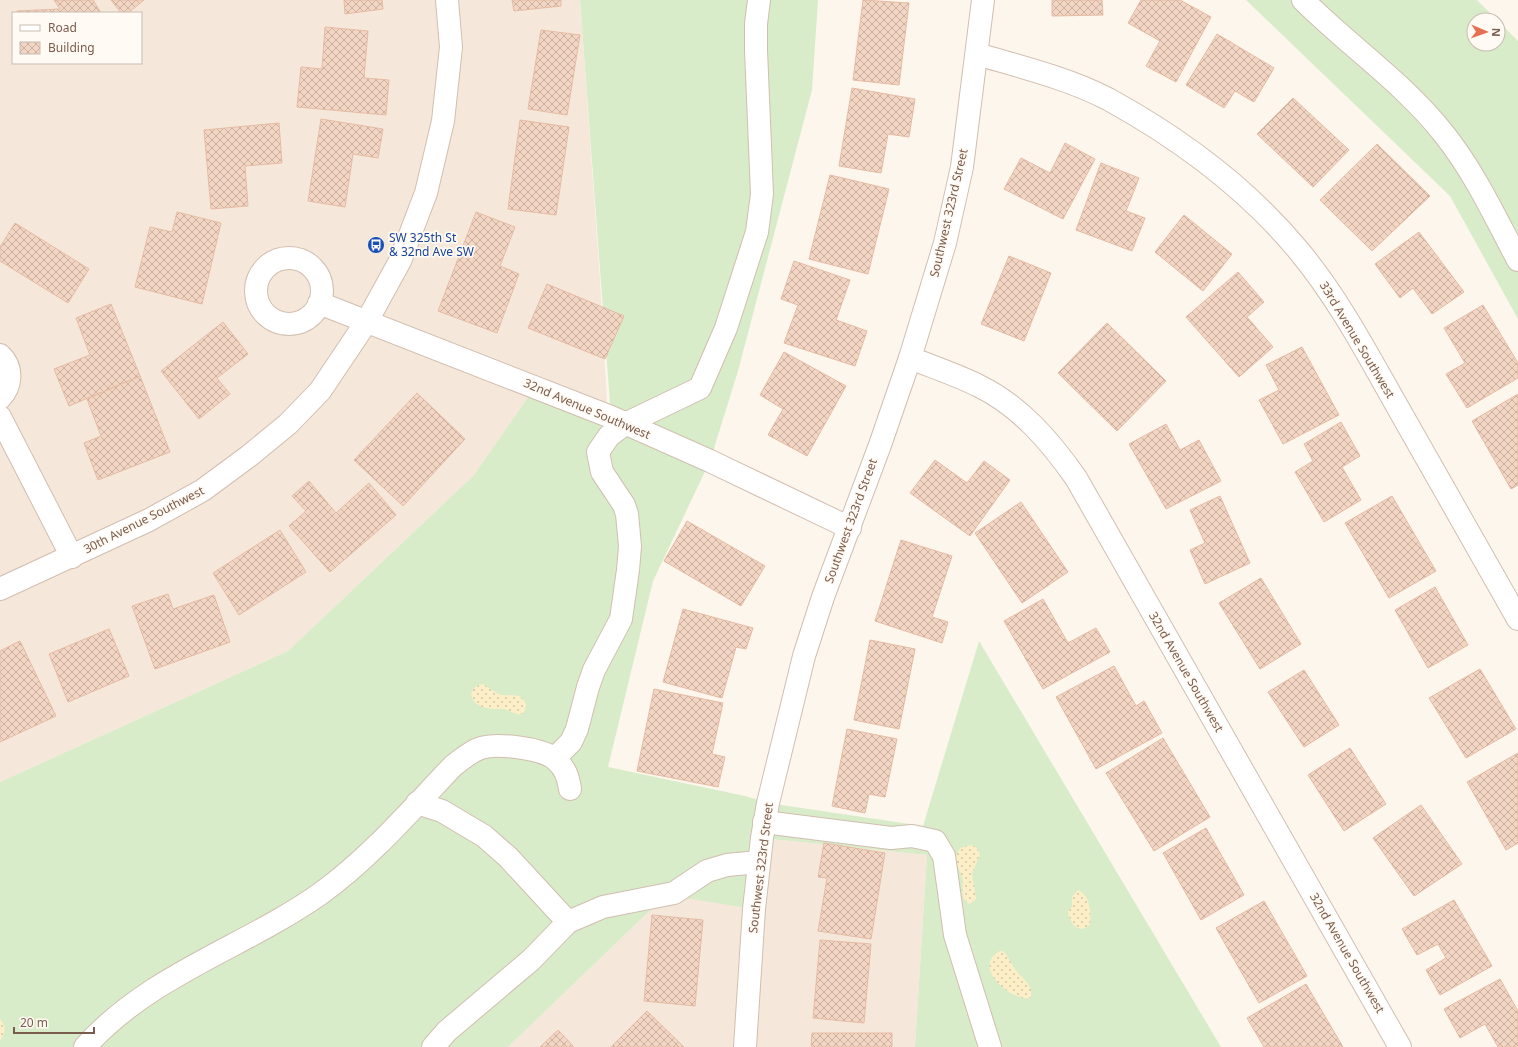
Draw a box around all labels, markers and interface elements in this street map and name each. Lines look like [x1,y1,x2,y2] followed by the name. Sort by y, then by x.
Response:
[12,12,142,64] legend
[1466,12,1506,52] north arrow
[48,19,77,36] text: Road
[1489,28,1504,37] text: N
[48,39,95,56] text: Building
[925,146,972,279] street label: Southwest 323rd Street
[389,229,474,260] place label: SW 325th St & 32nd Ave SW
[366,235,386,255] bus stop icon: SW 325th St & 32nd Ave SW
[1316,278,1399,402] street label: 33rd Avenue Southwest
[521,374,654,443] street label: 32nd Avenue Southwest
[820,455,881,586] street label: Southwest 323rd Street
[81,481,208,557] street label: 30th Avenue Southwest
[1145,609,1228,736] street label: 32nd Avenue Southwest
[744,801,777,934] street label: Southwest 323rd Street
[1306,890,1389,1017] street label: 32nd Avenue Southwest
[14,1009,94,1035] scale bar
[20,1014,48,1031] text: 20 m

